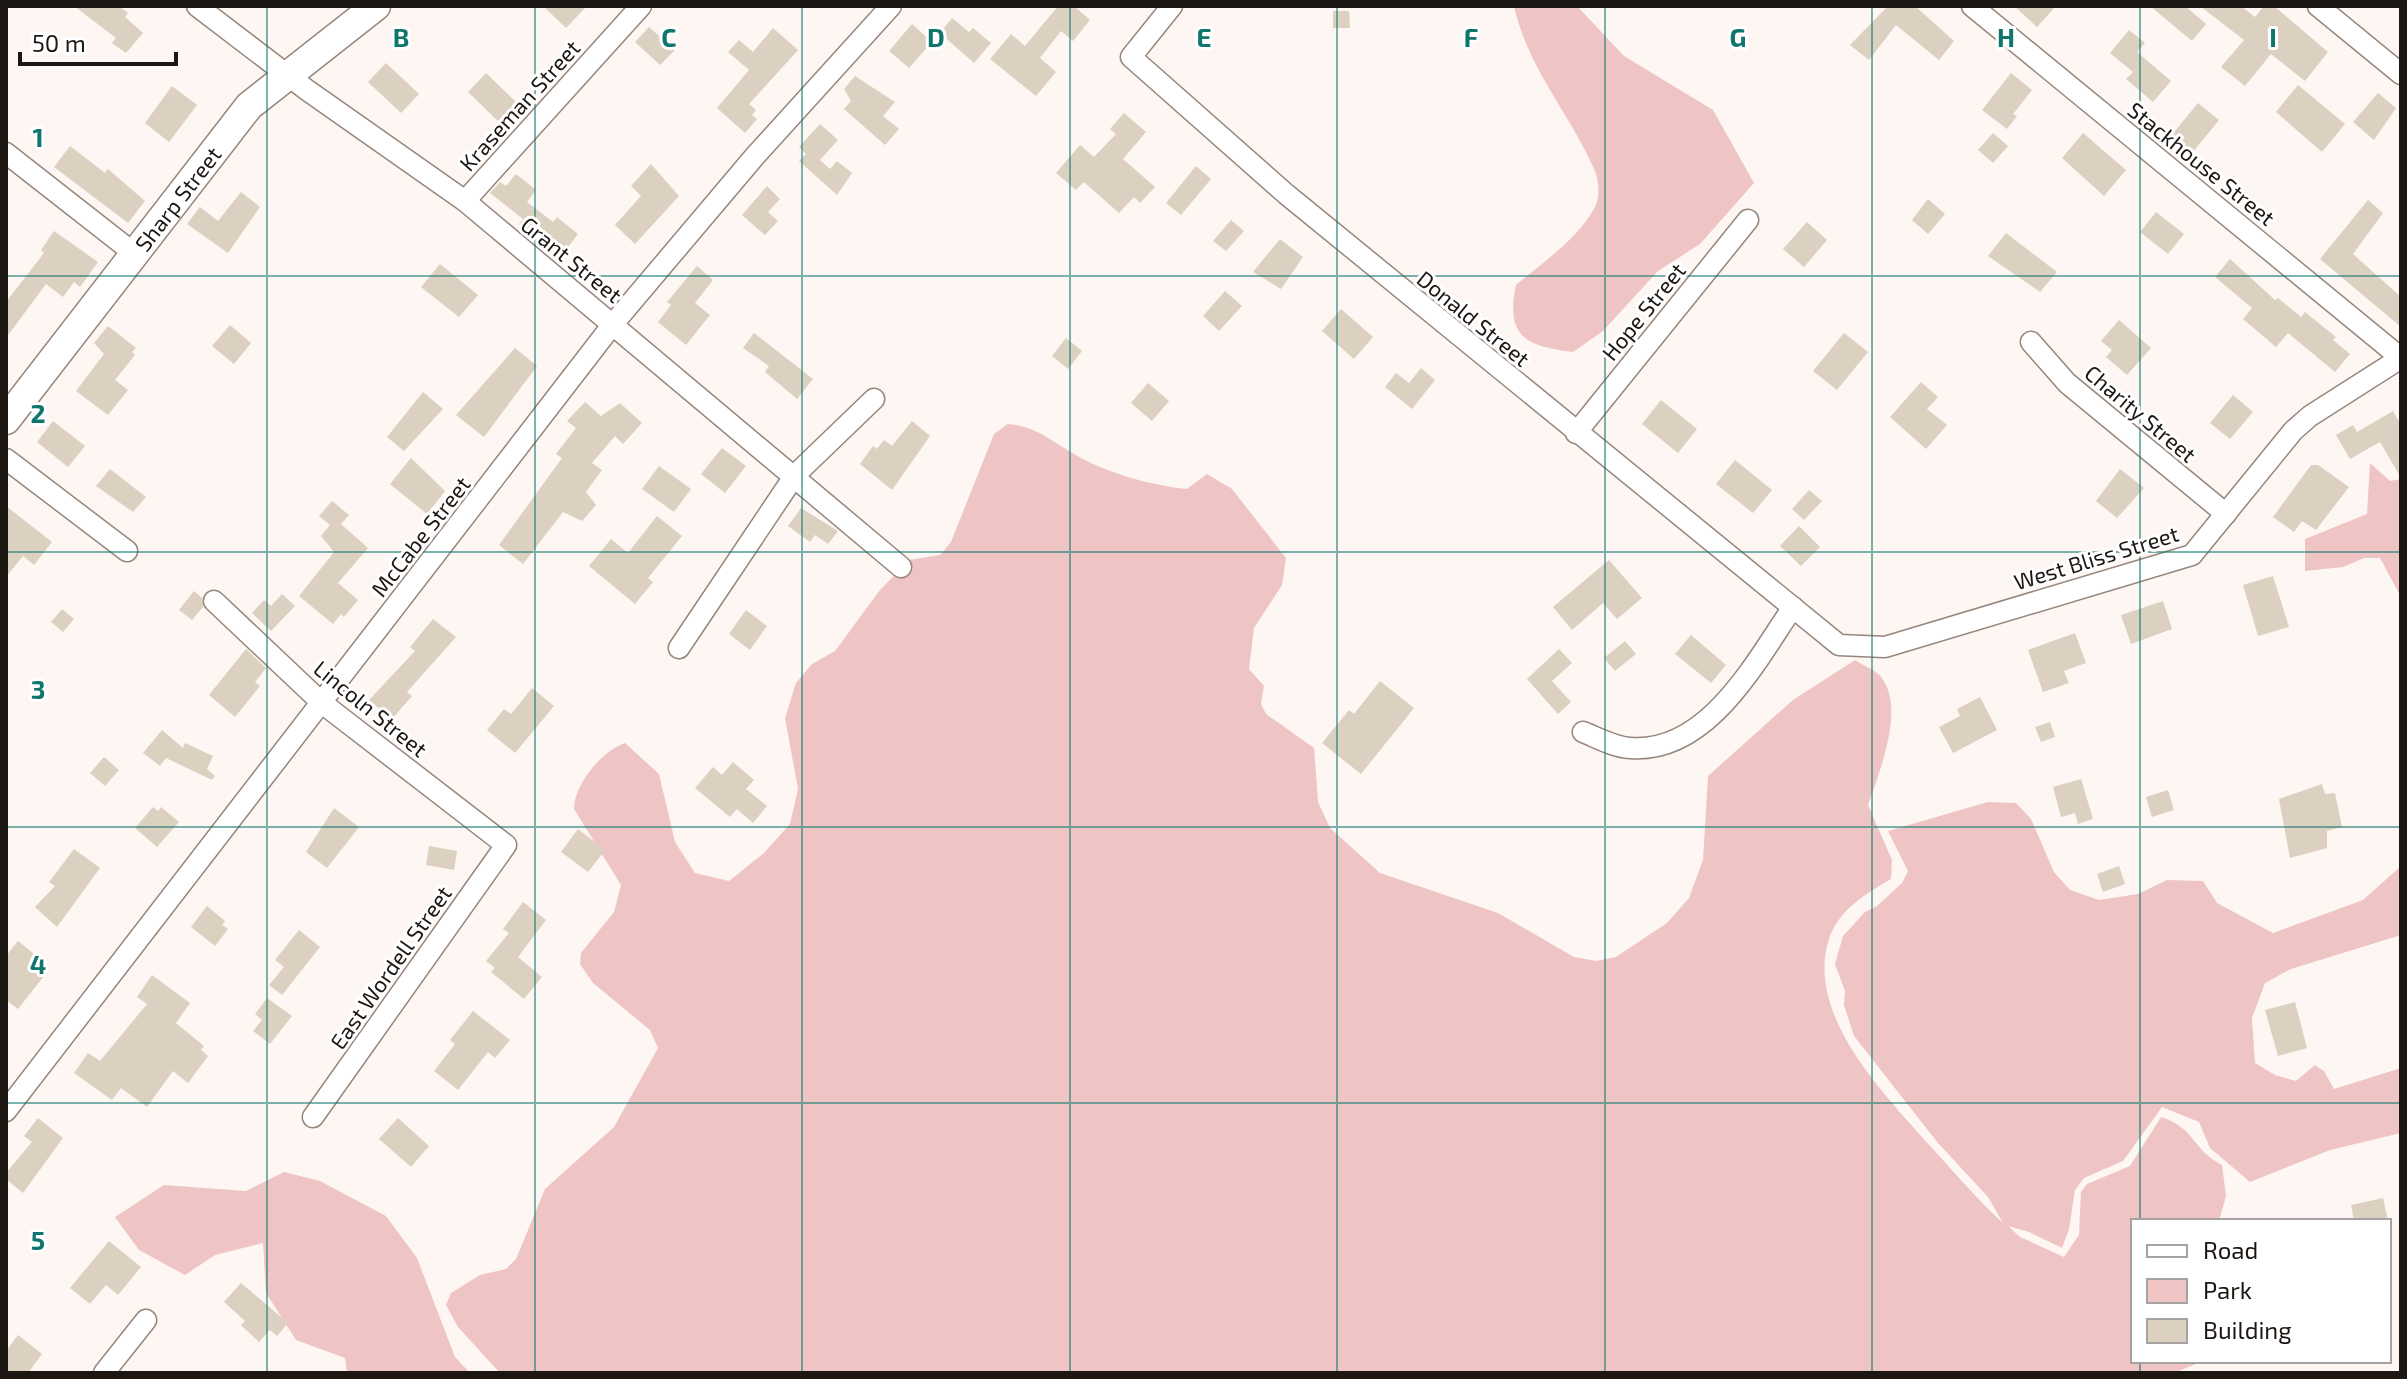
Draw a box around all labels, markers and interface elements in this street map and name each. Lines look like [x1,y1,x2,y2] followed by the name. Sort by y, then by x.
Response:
[20,16,176,66] scale bar
[393,21,409,52] text: B
[661,21,677,52] text: C
[927,21,945,52] text: D
[1196,21,1212,52] text: E
[1464,21,1478,52] text: F
[1730,21,1746,52] text: G
[1997,21,2015,52] text: H
[2269,21,2277,52] text: I
[32,28,86,57] text: 50 m
[453,34,585,176] street label: Kraseman Street
[2123,96,2281,230] street label: Stackhouse Street
[32,121,44,152] text: 1
[129,141,226,256] street label: Sharp Street
[516,211,628,307] street label: Grant Street
[1596,257,1690,365] street label: Hope Street
[1413,265,1535,371] street label: Donald Street
[2080,359,2202,467] street label: Charity Street
[30,397,46,428] text: 2
[365,471,475,601] street label: McCabe Street
[2011,520,2181,594] street label: West Bliss Street
[309,654,433,762] street label: Lincoln Street
[31,673,45,704] text: 3
[324,880,456,1054] street label: East Wordell Street
[30,948,46,979] text: 4
[2131,1219,2391,1363] legend
[31,1224,45,1255] text: 5
[2203,1235,2258,1264] text: Road
[2203,1275,2252,1304] text: Park
[2203,1315,2292,1344] text: Building

